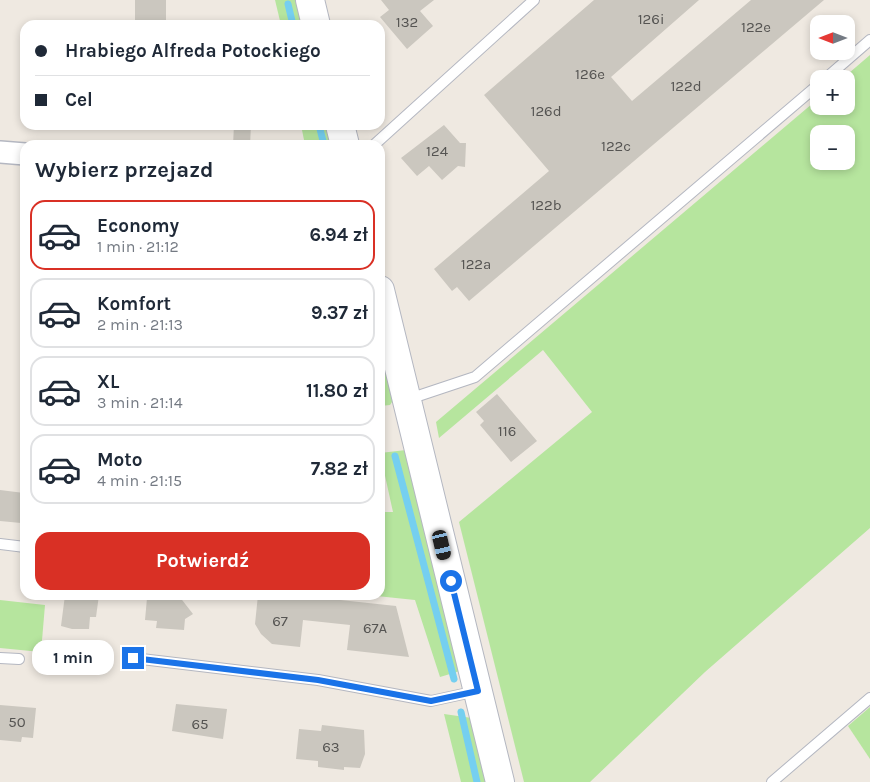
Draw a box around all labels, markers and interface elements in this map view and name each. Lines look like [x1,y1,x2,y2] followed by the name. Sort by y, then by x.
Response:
[638,10,664,28] house number: 126i
[396,13,418,31] house number: 132
[810,15,855,60] north arrow
[810,15,855,170] map controls
[741,18,771,36] house number: 122e
[65,40,321,62] text: Hrabiego Alfreda Potockiego
[575,65,605,83] house number: 126e
[810,70,855,115] button: +
[670,77,702,95] house number: 122d
[65,89,93,111] text: Cel
[530,102,562,120] house number: 126d
[810,125,855,170] button: −
[601,137,631,155] house number: 122c
[426,142,449,160] house number: 124
[35,157,214,183] text: Wybierz przejazd
[530,196,562,214] house number: 122b
[37,213,82,258] icon: car
[97,215,179,237] text: Economy
[309,224,368,246] text: 6.94 zł
[97,237,179,256] text: 1 min · 21:12
[461,255,491,273] house number: 122a
[37,291,82,336] icon: car
[97,293,171,315] text: Komfort
[311,302,368,324] text: 9.37 zł
[97,315,183,334] text: 2 min · 21:13
[37,369,82,414] icon: car
[97,371,119,393] text: XL
[306,380,368,402] text: 11.80 zł
[97,393,183,412] text: 3 min · 21:14
[498,422,516,440] house number: 116
[37,447,82,492] icon: car
[97,449,143,471] text: Moto
[311,458,368,480] text: 7.82 zł
[97,471,182,490] text: 4 min · 21:15
[431,529,452,561] car
[35,532,370,590] button: Potwierdź
[440,570,462,592] route start
[272,612,288,630] house number: 67
[363,619,388,637] house number: 67A
[33,640,116,676] callout: 1 min
[122,647,144,669] route end
[53,648,93,667] text: 1 min
[8,713,26,731] house number: 50
[191,715,209,733] house number: 65
[322,738,340,756] house number: 63

